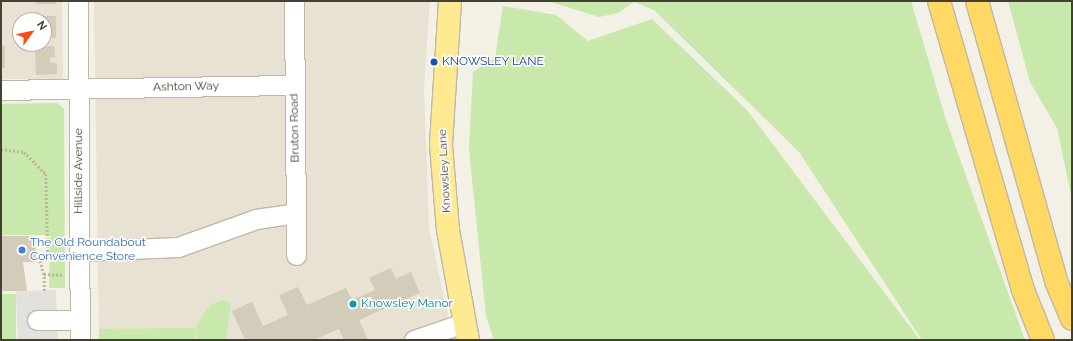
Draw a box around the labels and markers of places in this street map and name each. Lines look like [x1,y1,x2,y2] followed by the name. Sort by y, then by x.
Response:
[442,55,544,69] place label: KNOWSLEY LANE
[429,57,439,67] marker: KNOWSLEY LANE
[30,236,146,264] place label: The Old Roundabout Convenience Store
[17,245,27,255] marker: The Old Roundabout Convenience Store
[361,297,453,311] place label: Knowsley Manor
[348,299,358,309] marker: Knowsley Manor

